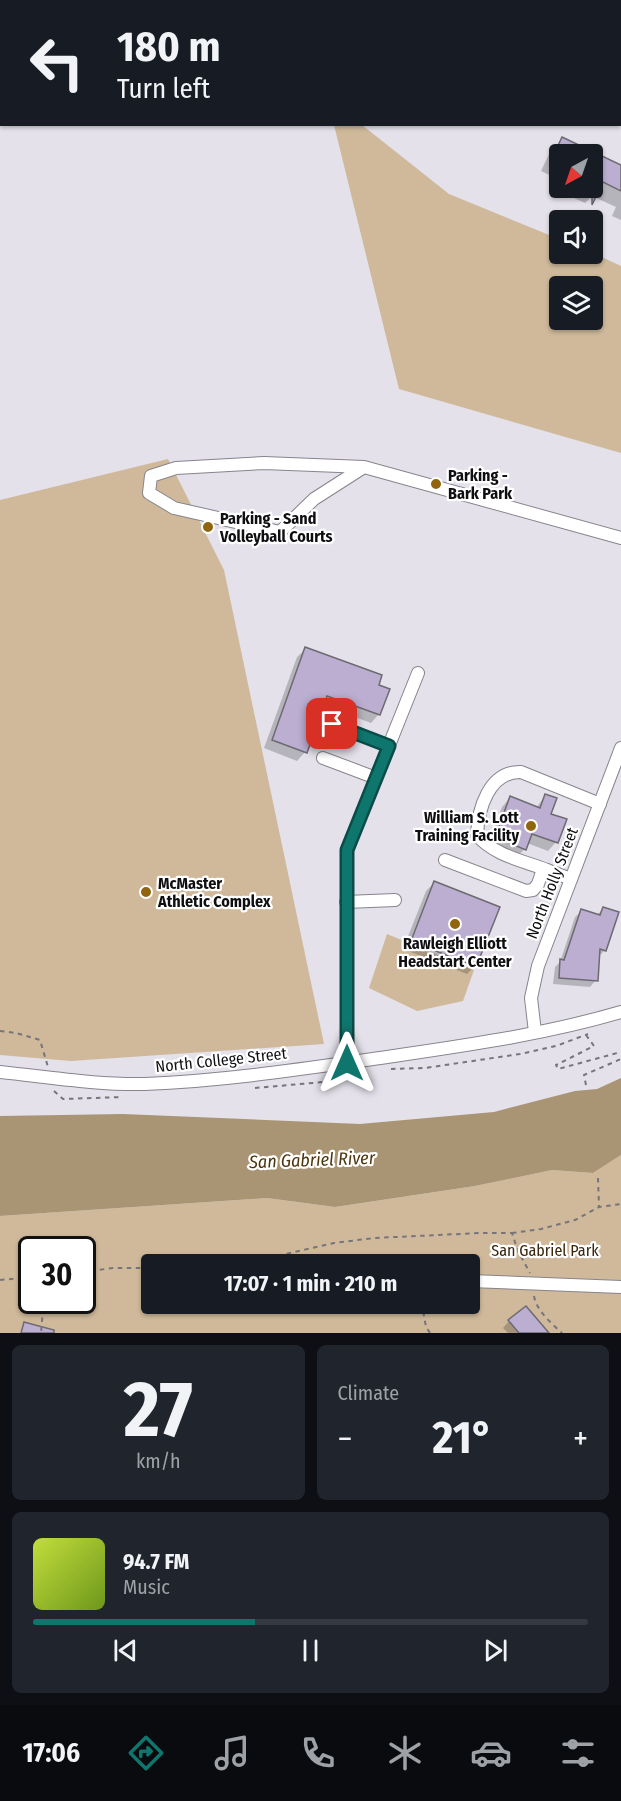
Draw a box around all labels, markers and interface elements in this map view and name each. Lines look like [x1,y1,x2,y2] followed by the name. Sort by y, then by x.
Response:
[117,22,221,72] text: 180 m
[18,24,96,102] icon: left
[117,73,210,105] text: Turn left
[549,144,603,198] north arrow
[549,144,603,330] map controls
[549,210,603,264] button: sound
[549,276,603,330] button: layers
[448,466,513,503] place label: Parking - Bark Park
[429,477,443,491] marker: Parking - Bark Park
[219,509,333,546] place label: Parking - Sand Volleyball Courts
[201,520,215,534] marker: Parking - Sand Volleyball Courts
[306,698,357,749] pin
[315,707,348,740] icon: arrive
[415,808,519,845] place label: William S. Lott Training Facility
[524,819,538,833] marker: William S. Lott Training Facility
[522,824,582,941] street label: North Holly Street
[157,874,271,911] place label: McMaster Athletic Complex
[139,885,153,899] marker: McMaster Athletic Complex
[448,917,462,931] marker: Rawleigh Elliott Headstart Center
[398,934,512,971] place label: Rawleigh Elliott Headstart Center
[315,1031,379,1095] position arrow
[154,1044,288,1076] street label: North College Street
[248,1147,376,1173] water label: San Gabriel River
[18,1236,96,1314] speed limit sign: 30
[491,1241,599,1260] park label: San Gabriel Park
[224,1270,397,1297] text: 17:07 · 1 min · 210 m
[124,1363,193,1457] text: 27
[338,1381,399,1405] text: Climate
[433,1411,493,1465] text: 21°
[338,1419,352,1459] text: −
[573,1419,588,1459] text: +
[136,1449,181,1473] text: km/h
[123,1548,189,1575] text: 94.7 FM
[123,1575,170,1599] text: Music
[109,1634,142,1667] icon: previous
[294,1634,327,1667] icon: pause
[479,1634,512,1667] icon: next
[125,1732,167,1774] icon: directions
[211,1732,253,1774] icon: music
[297,1732,339,1774] icon: phone
[384,1732,426,1774] icon: climate
[470,1732,512,1774] icon: car
[557,1732,599,1774] icon: filters
[22,1737,80,1769] text: 17:06

